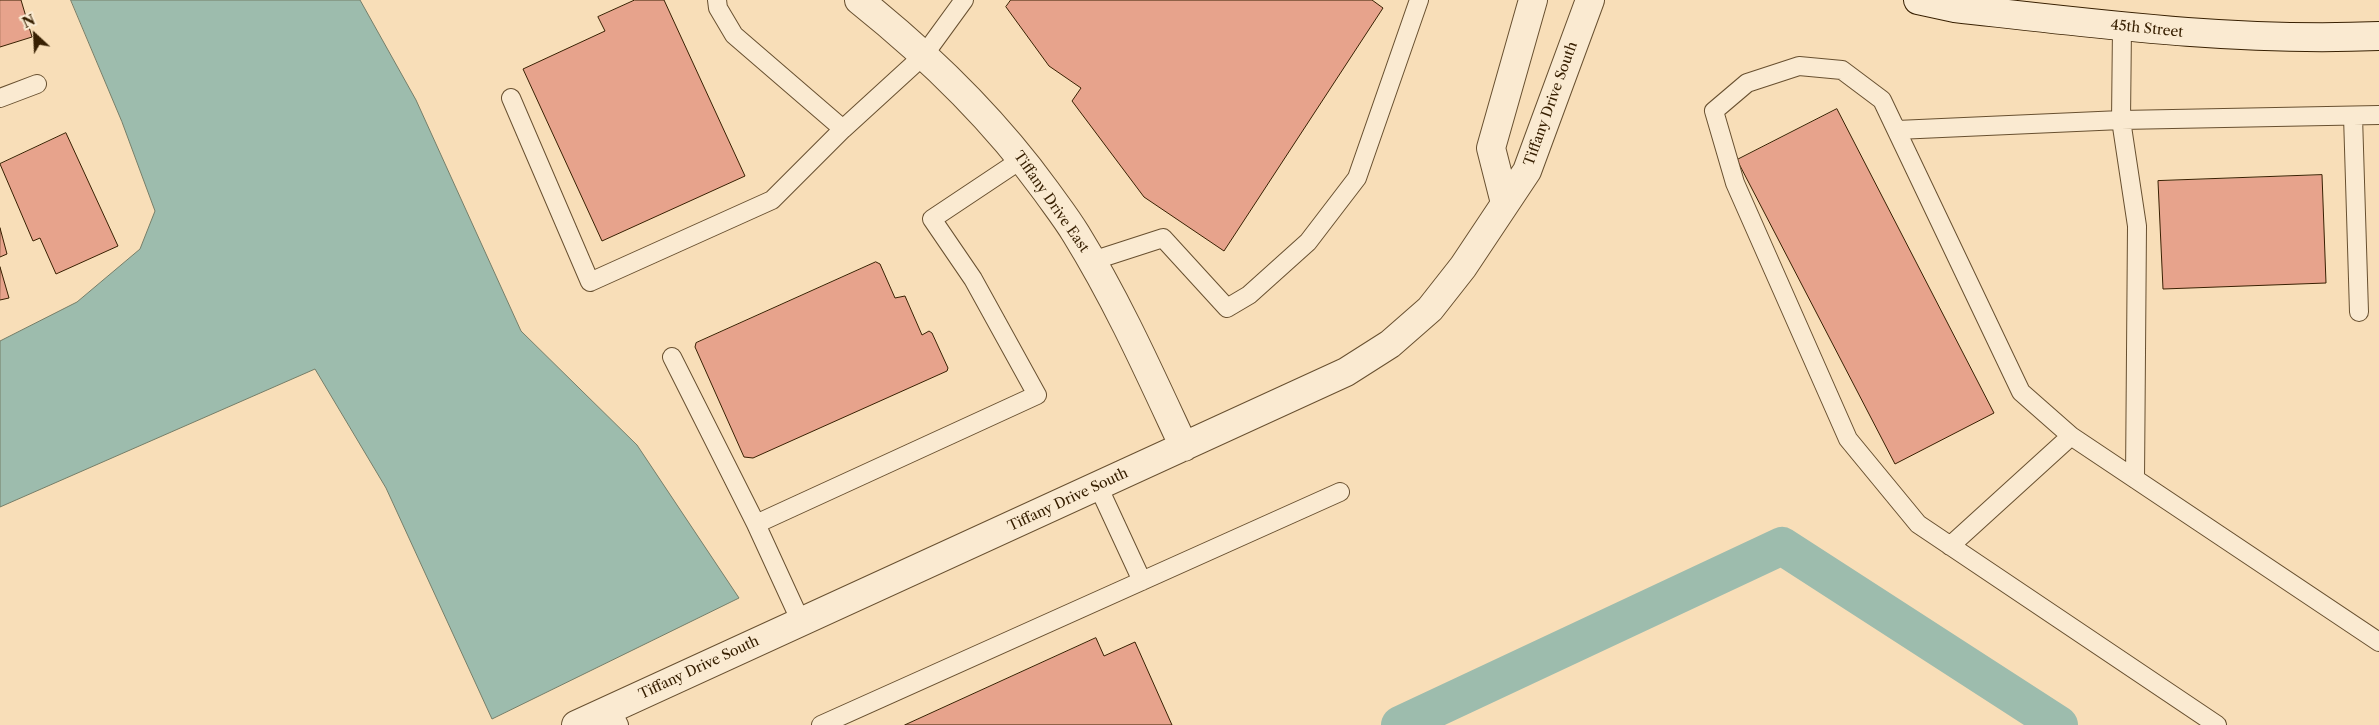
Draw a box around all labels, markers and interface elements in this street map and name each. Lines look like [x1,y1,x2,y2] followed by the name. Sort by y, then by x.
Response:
[10,10,60,60] north arrow
[19,11,38,32] text: N
[2110,17,2184,41] street label: 45th Street
[1521,40,1581,168] street label: Tiffany Drive South
[1010,148,1092,256] street label: Tiffany Drive East
[1005,465,1131,535] street label: Tiffany Drive South
[636,633,762,703] street label: Tiffany Drive South

